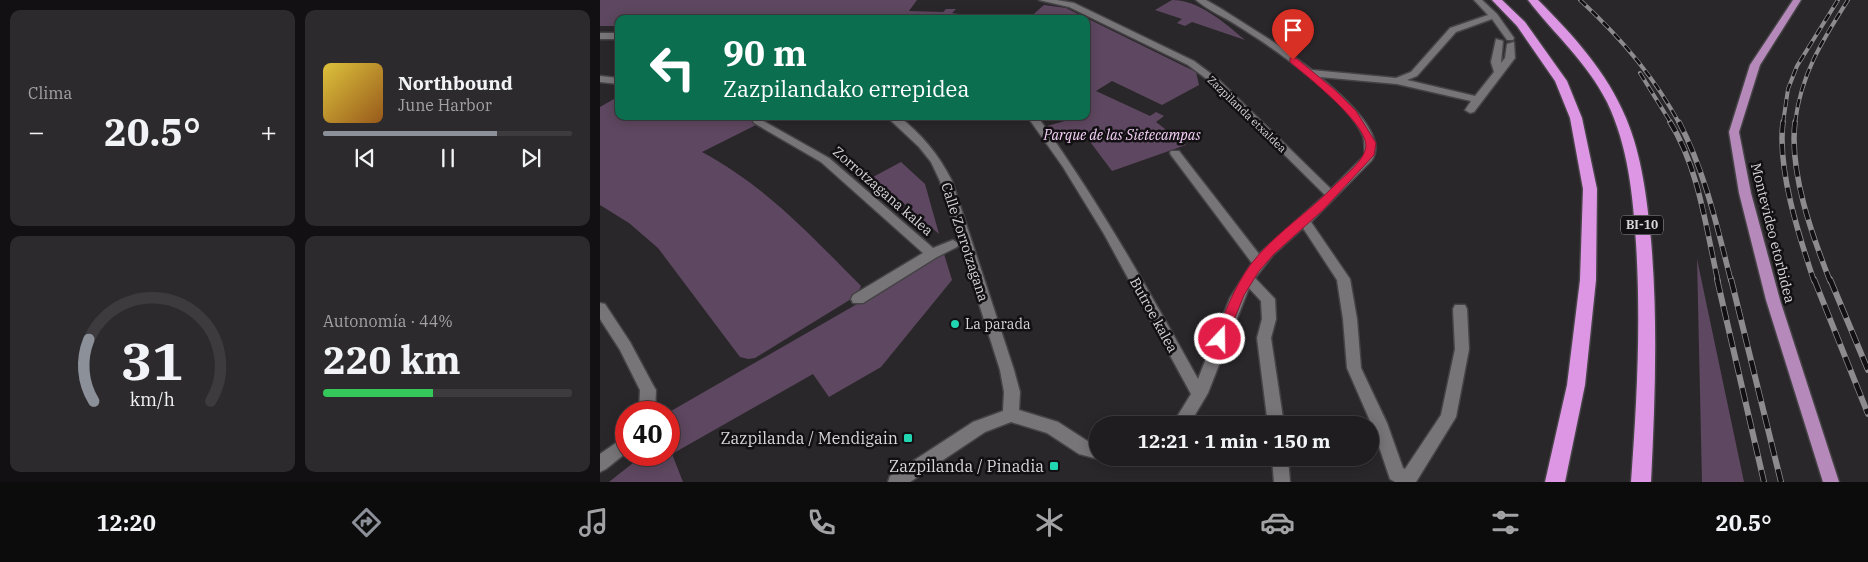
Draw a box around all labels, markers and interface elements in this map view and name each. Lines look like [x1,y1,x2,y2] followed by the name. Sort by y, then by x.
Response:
[1272,9,1314,60] pin
[1279,16,1307,44] icon: arrive
[723,30,807,76] text: 90 m
[640,35,705,100] icon: left
[398,71,513,95] text: Northbound
[1205,73,1289,155] street label: Zazpilanda etxaldea
[723,74,970,103] text: Zazpilandako errepidea
[28,83,72,103] text: Clima
[398,95,492,115] text: June Harbor
[104,107,201,156] text: 20.5°
[28,113,45,150] text: −
[260,113,277,150] text: +
[1042,126,1201,144] park label: Parque de las Sietecampas
[829,143,937,240] street label: Zorrotzagana kalea
[351,144,379,172] icon: previous
[434,144,462,172] icon: pause
[517,144,545,172] icon: next
[1747,161,1799,305] street label: Montevideo etorbidea
[937,180,993,304] street label: Calle Zorrotzagana
[1621,216,1663,234] road number: BI-10
[1126,274,1182,356] street label: Butroe kalea
[323,311,453,331] text: Autonomía · 44%
[1193,312,1245,364] position arrow
[965,315,1031,333] place label: La parada
[949,318,961,330] marker: La parada
[121,327,184,394] text: 31
[323,335,461,384] text: 220 km
[130,388,175,411] text: km/h
[615,401,680,466] speed limit sign: 40
[720,428,898,448] place label: Zazpilanda / Mendigain
[1138,429,1330,453] text: 12:21 · 1 min · 150 m
[902,432,914,444] marker: Zazpilanda / Mendigain
[889,456,1044,476] place label: Zazpilanda / Pinadia
[1048,460,1060,472] marker: Zazpilanda / Pinadia
[349,505,384,540] icon: directions
[576,505,611,540] icon: music
[804,505,839,540] icon: phone
[1032,505,1067,540] icon: climate
[1260,505,1295,540] icon: car
[1488,505,1523,540] icon: filters
[96,508,156,537] text: 12:20
[1715,508,1772,537] text: 20.5°

